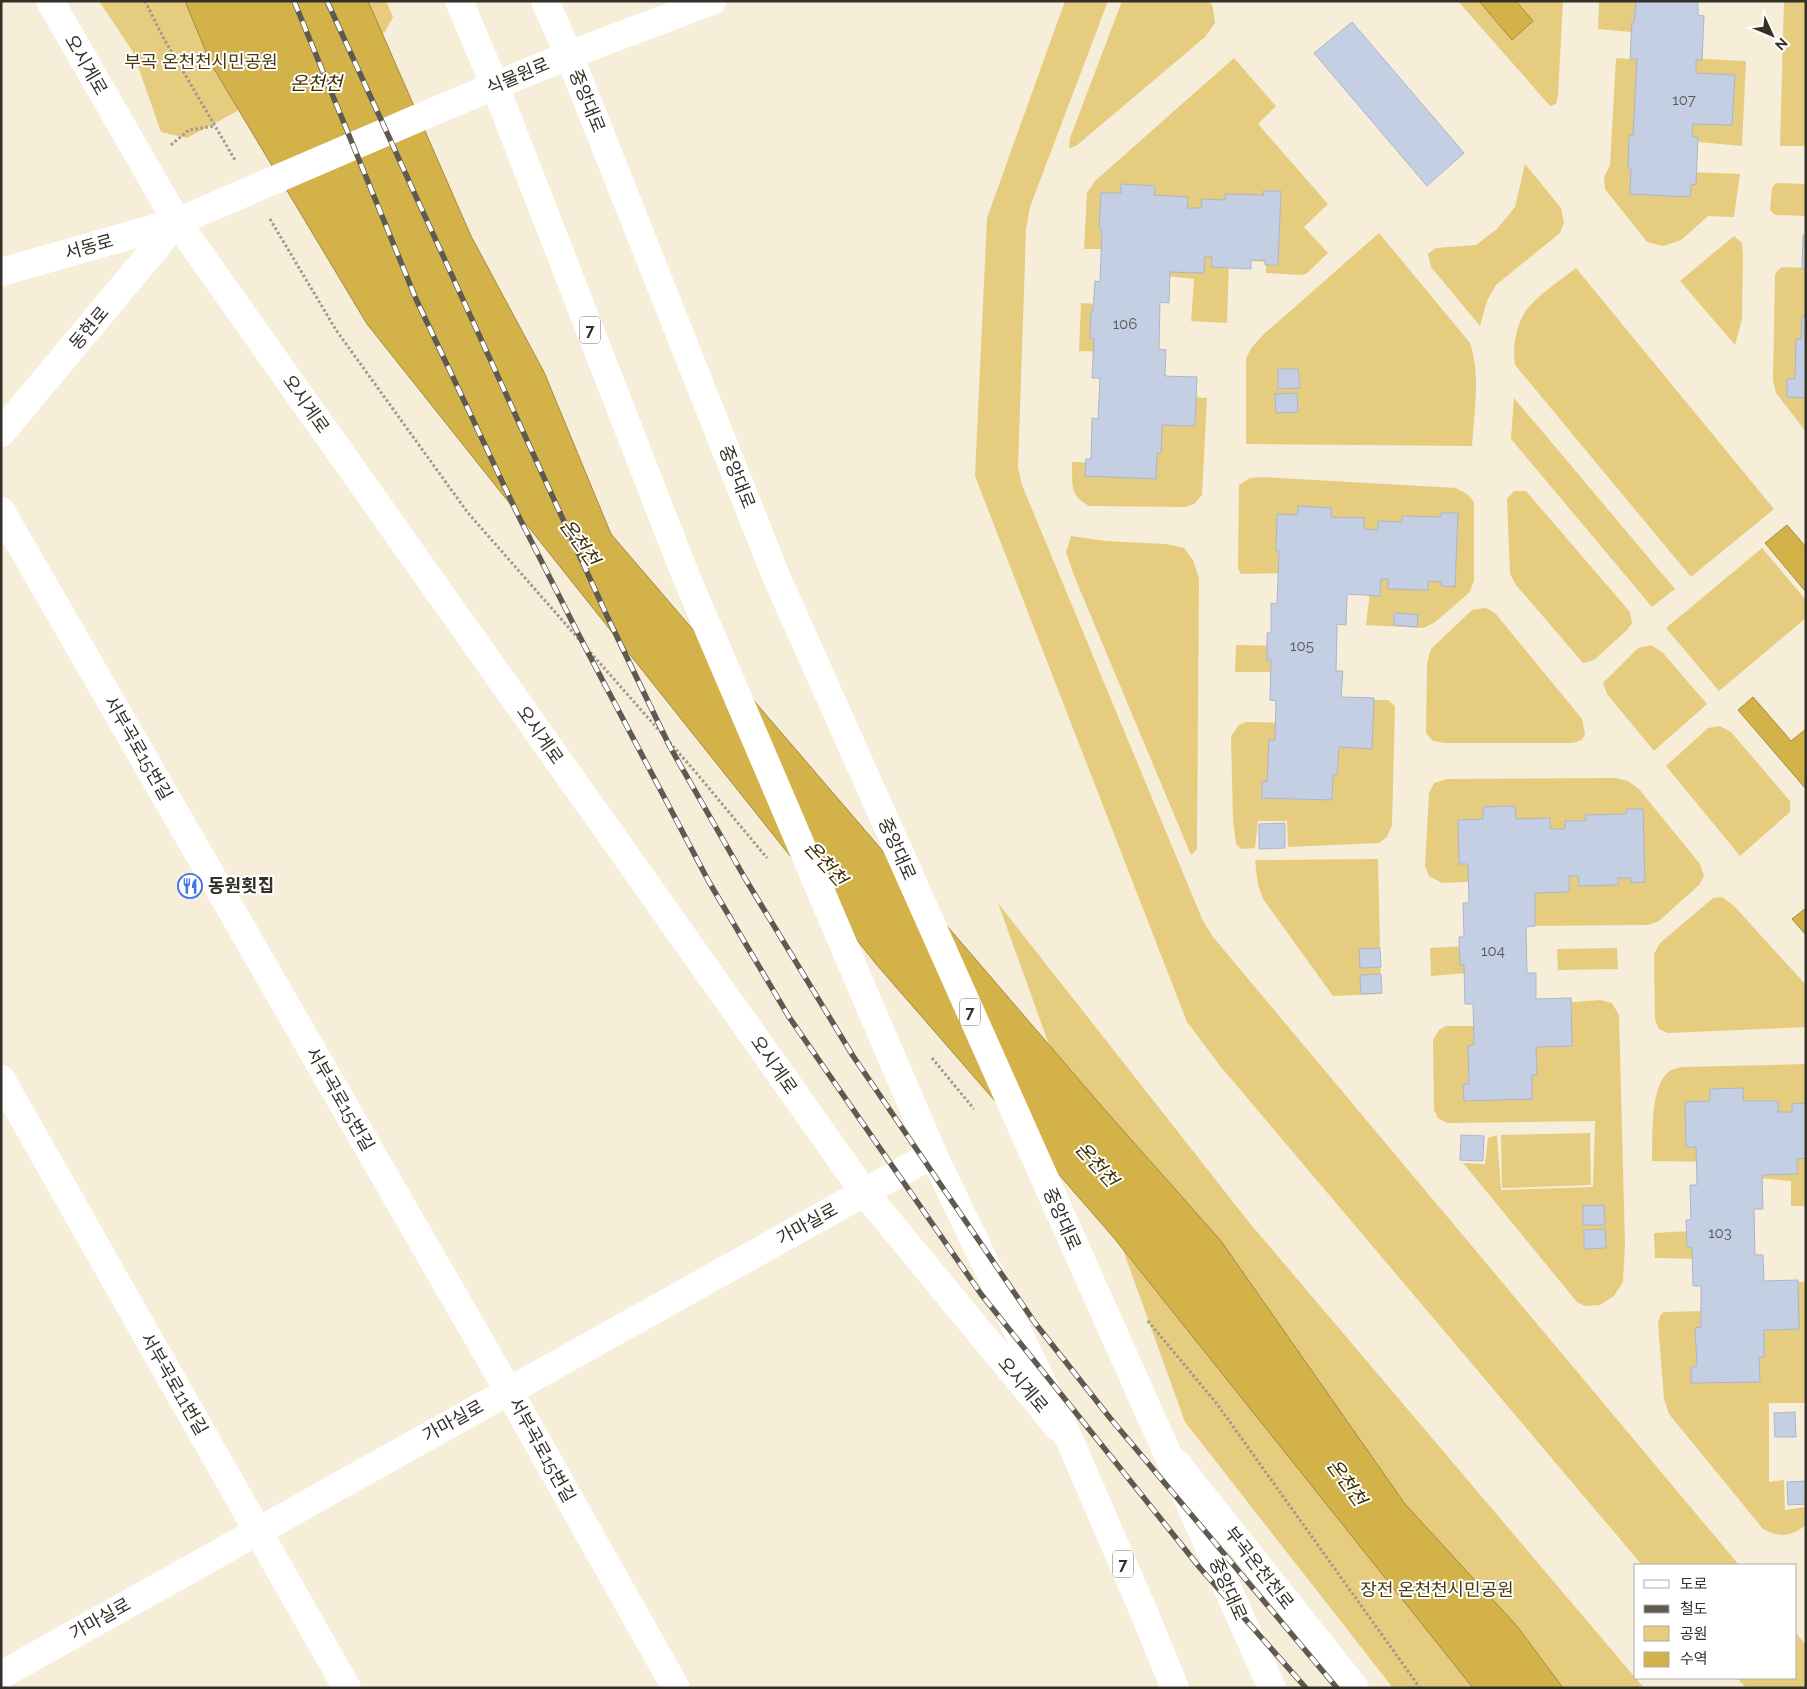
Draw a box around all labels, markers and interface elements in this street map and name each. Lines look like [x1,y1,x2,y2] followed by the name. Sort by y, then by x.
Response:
[1747,10,1797,60] north arrow
[61,31,112,99] street label: 오시게로
[1772,35,1791,53] text: N
[124,51,278,72] park label: 부곡 온천천시민공원
[483,53,552,98] street label: 식물원로
[565,66,610,135] street label: 중앙대로
[290,72,344,94] water label: 온천천
[1672,91,1696,109] house number: 107
[62,230,116,263] street label: 서동로
[65,302,113,353] street label: 동현로
[1113,315,1137,333] house number: 106
[580,316,600,344] road number: 7
[279,371,334,437] street label: 오시게로
[715,442,760,511] street label: 중앙대로
[556,514,605,571] water label: 온천천
[1290,637,1314,655] house number: 105
[100,692,177,804] street label: 서부곡로15번길
[513,702,568,768] street label: 오시게로
[874,814,921,883] street label: 중앙대로
[800,836,853,891] water label: 온천천
[177,873,203,899] restaurant icon: 동원횟집
[208,875,274,896] place label: 동원횟집
[1481,942,1505,960] house number: 104
[960,999,980,1026] road number: 7
[747,1032,802,1098] street label: 오시게로
[302,1043,379,1155] street label: 서부곡로15번길
[1071,1137,1124,1192] water label: 온천천
[1039,1184,1086,1253] street label: 중앙대로
[773,1198,841,1249] street label: 가마실로
[1708,1224,1732,1242] house number: 103
[137,1329,212,1439] street label: 서부곡로11번길
[994,1353,1053,1417] street label: 오시게로
[505,1394,580,1506] street label: 서부곡로15번길
[419,1395,487,1446] street label: 가마실로
[1323,1454,1372,1511] water label: 온천천
[1221,1522,1298,1613] street label: 부곡온천천로
[1113,1550,1133,1578] road number: 7
[1205,1554,1252,1623] street label: 중앙대로
[1634,1564,1797,1679] legend
[1680,1575,1708,1593] text: 도로
[1360,1579,1514,1600] park label: 장전 온천천시민공원
[66,1593,134,1644] street label: 가마실로
[1680,1600,1708,1618] text: 철도
[1680,1625,1708,1643] text: 공원
[1680,1650,1708,1668] text: 수역

